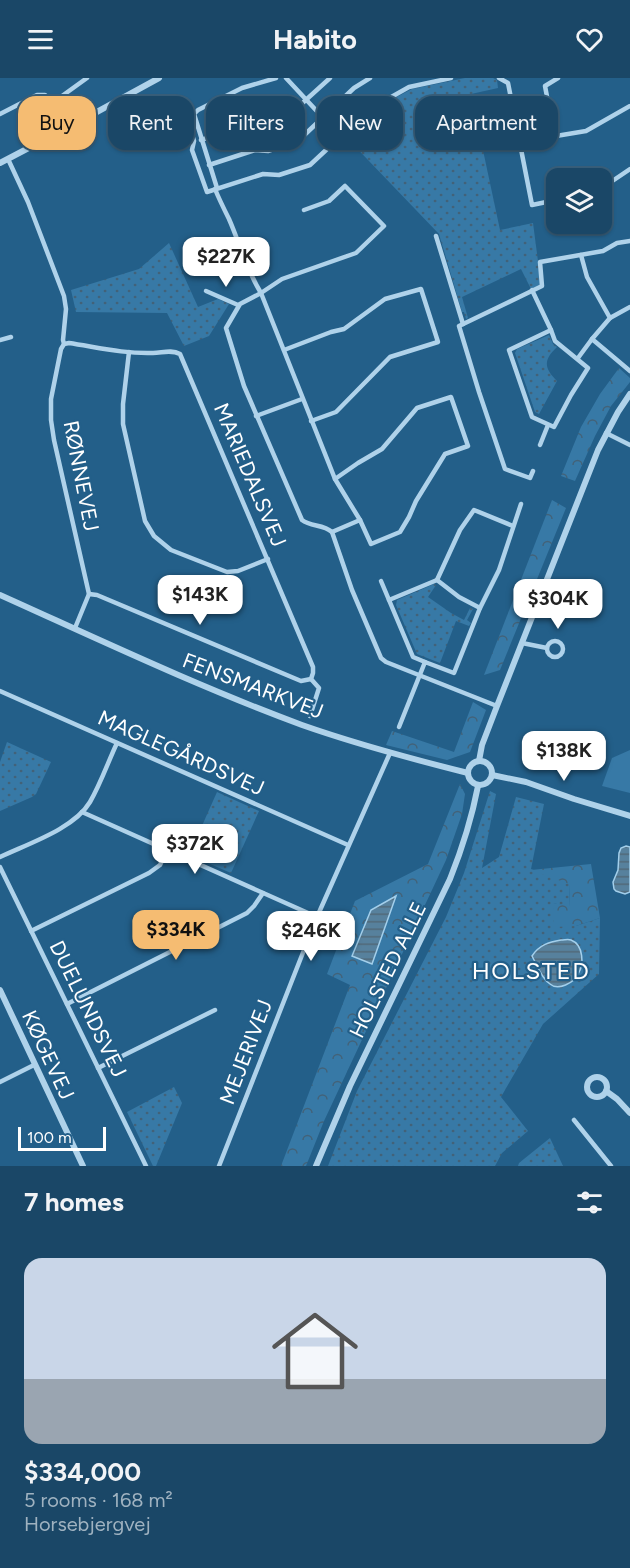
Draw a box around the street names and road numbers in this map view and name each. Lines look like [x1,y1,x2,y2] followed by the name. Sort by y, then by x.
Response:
[209,399,292,550] street label: MARIEDALSVEJ
[59,418,104,533] street label: RØNNEVEJ
[179,647,327,724] street label: FENSMARKVEJ
[94,705,268,800] street label: MAGLEGÅRDSVEJ
[344,898,431,1042] street label: HOLSTED ALLE
[45,936,132,1081] street label: DUELUNDSVEJ
[214,996,277,1108] street label: MEJERIVEJ
[17,1006,80,1103] street label: KØGEVEJ

